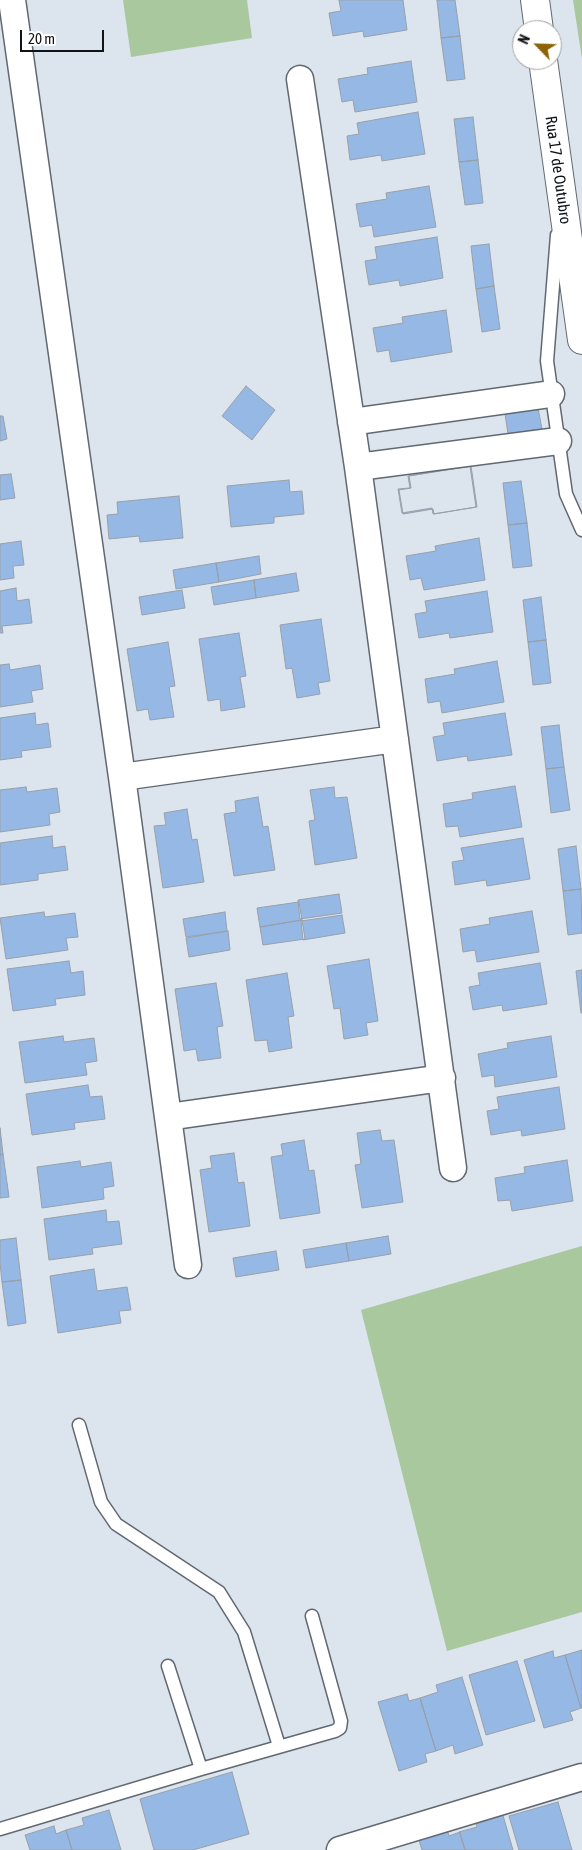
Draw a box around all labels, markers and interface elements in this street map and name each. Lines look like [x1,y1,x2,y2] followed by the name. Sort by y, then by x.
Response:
[22,20,106,52] scale bar
[512,20,562,70] north arrow
[28,30,55,47] text: 20 m
[515,32,533,46] text: N
[541,115,575,225] street label: Rua 17 de Outubro

